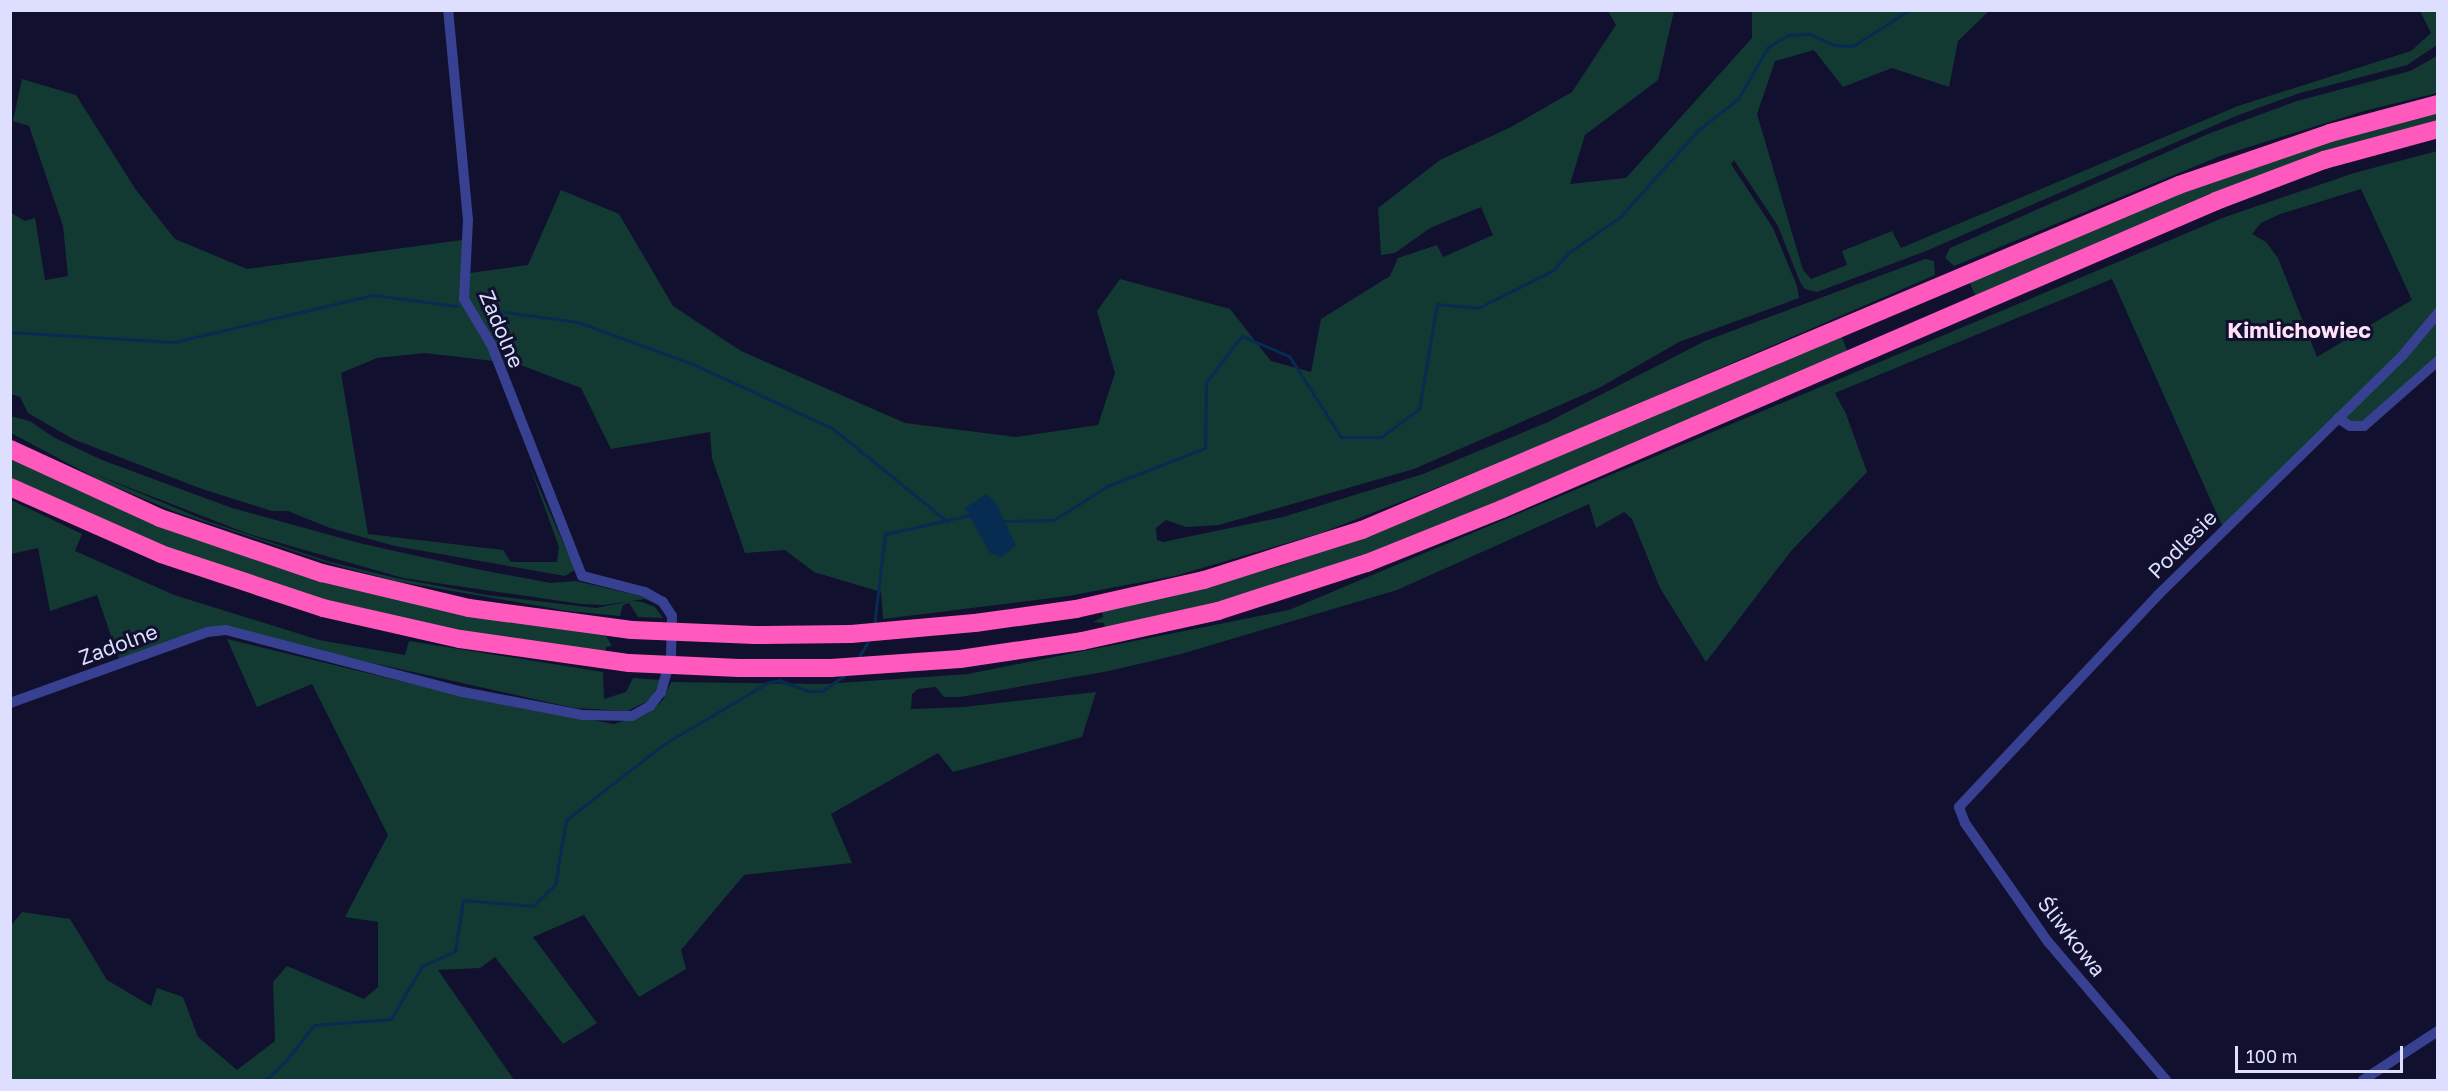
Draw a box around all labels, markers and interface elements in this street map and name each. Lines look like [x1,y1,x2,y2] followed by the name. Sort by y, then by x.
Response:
[474,286,530,372] street label: Zadolne
[2227,317,2371,343] district label: Kimlichowiec
[2142,504,2222,584] street label: Podlesie
[75,618,161,670] street label: Zadolne
[2033,891,2111,981] street label: Śliwkowa
[2238,1034,2406,1072] scale bar
[2246,1045,2297,1067] text: 100 m

